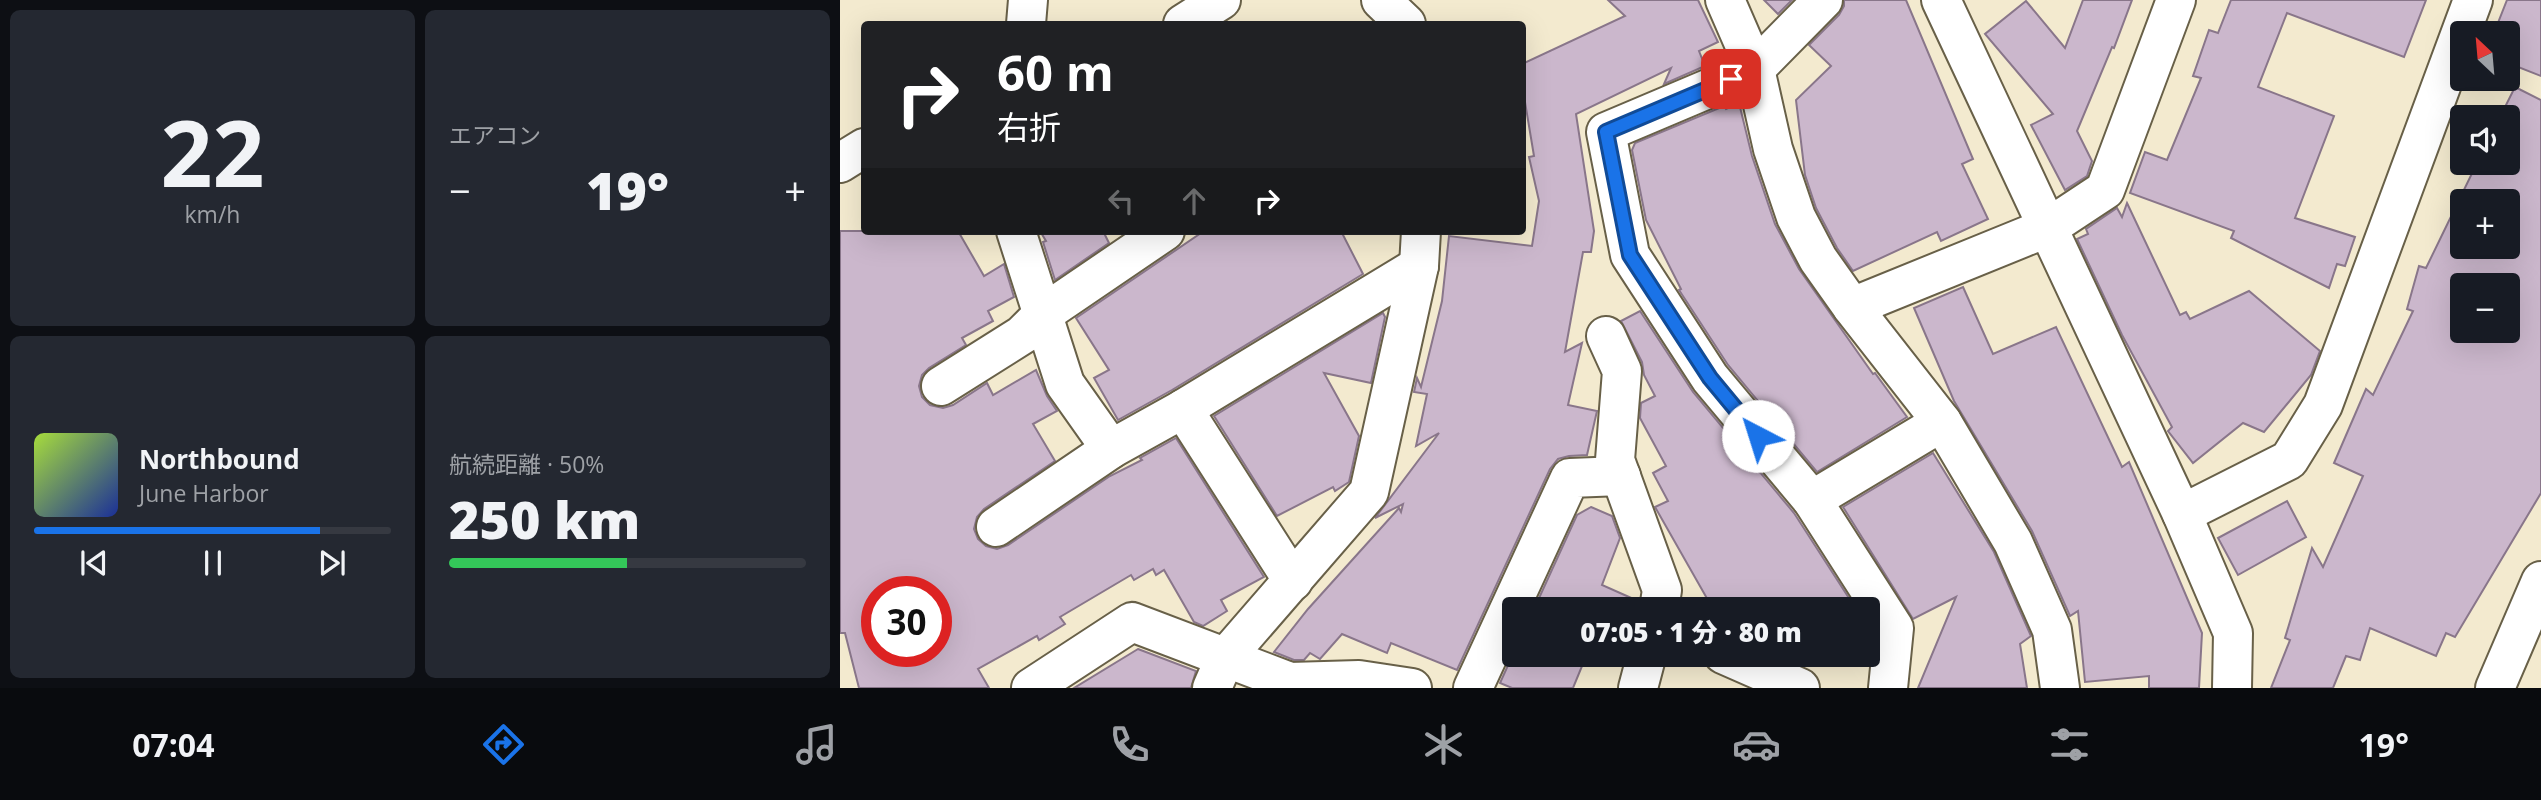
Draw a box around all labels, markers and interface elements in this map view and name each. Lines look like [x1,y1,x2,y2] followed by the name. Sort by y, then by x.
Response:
[2450,21,2520,91] north arrow
[2450,21,2520,343] map controls
[997,39,1114,105] text: 60 m
[882,49,973,140] icon: right
[1701,49,1761,109] pin
[1712,60,1750,98] icon: arrive
[160,90,265,214] text: 22
[997,105,1061,148] text: 右折
[2450,105,2520,175] button: sound
[449,119,541,151] text: エアコン
[586,154,669,225] text: 19°
[449,164,471,216] text: −
[784,164,806,216] text: +
[1102,182,1140,220] icon: left
[1175,182,1213,220] icon: ahead
[1248,182,1286,220] icon: right
[2450,189,2520,259] button: +
[185,198,240,230] text: km/h
[2450,273,2520,343] button: −
[1721,399,1795,473] position arrow
[139,441,300,477] text: Northbound
[449,448,604,480] text: 航続距離 · 50%
[139,477,269,509] text: June Harbor
[449,483,640,554] text: 250 km
[75,544,113,582] icon: previous
[194,544,232,582] icon: pause
[313,544,351,582] icon: next
[861,576,952,667] speed limit sign: 30
[1580,614,1802,650] text: 07:05 · 1 分 · 80 m
[479,720,528,769] icon: directions
[792,720,841,769] icon: music
[1105,720,1154,769] icon: phone
[1419,720,1468,769] icon: climate
[1732,720,1781,769] icon: car
[2045,720,2094,769] icon: filters
[132,723,214,766] text: 07:04
[2359,723,2409,766] text: 19°

